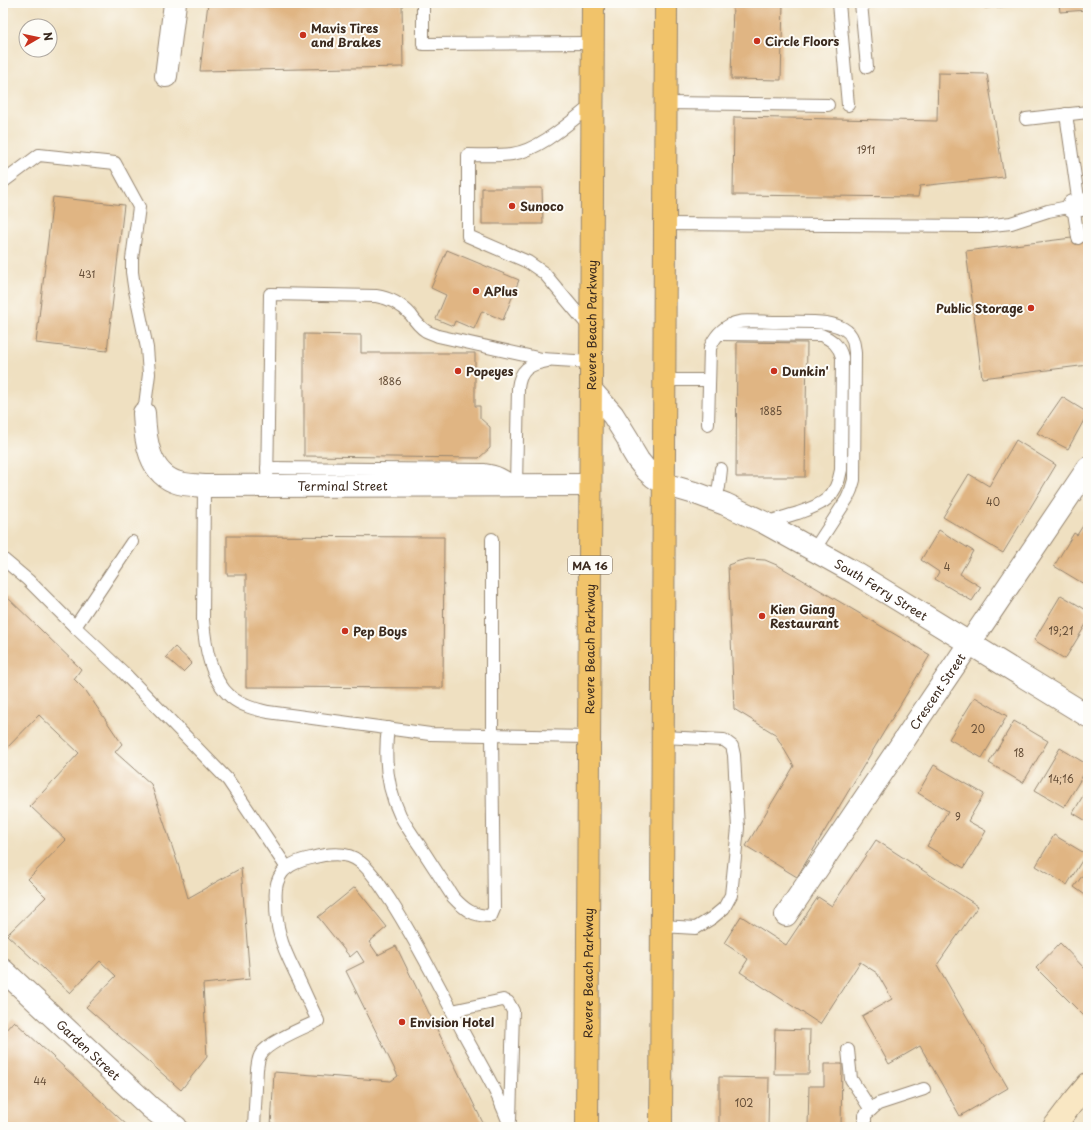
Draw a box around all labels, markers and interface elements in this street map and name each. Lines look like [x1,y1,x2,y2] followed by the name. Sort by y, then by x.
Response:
[18,18,58,58] north arrow
[311,19,381,51] place label: Mavis Tires and Brakes
[298,30,308,40] marker: Mavis Tires and Brakes
[39,31,57,42] text: N
[765,32,840,50] place label: Circle Floors
[752,36,762,46] marker: Circle Floors
[857,142,875,157] house number: 1911
[520,197,564,215] place label: Sunoco
[507,201,517,211] marker: Sunoco
[582,260,601,390] street label: Revere Beach Parkway
[79,266,96,281] house number: 431
[484,282,518,300] place label: APlus
[471,286,481,296] marker: APlus
[936,299,1023,317] place label: Public Storage
[1026,303,1036,313] marker: Public Storage
[466,362,514,380] place label: Popeyes
[782,362,829,380] place label: Dunkin'
[453,366,463,376] marker: Popeyes
[769,366,779,376] marker: Dunkin'
[378,373,402,388] house number: 1886
[760,403,782,418] house number: 1885
[297,477,388,495] street label: Terminal Street
[986,494,1000,509] house number: 40
[831,554,931,625] street label: South Ferry Street
[568,556,612,574] road number: MA 16
[944,559,951,574] house number: 4
[580,584,599,714] street label: Revere Beach Parkway
[770,600,839,632] place label: Kien Giang Restaurant
[757,611,767,621] marker: Kien Giang Restaurant
[353,622,407,640] place label: Pep Boys
[1049,623,1073,638] house number: 19;21
[340,626,350,636] marker: Pep Boys
[905,649,970,733] street label: Crescent Street
[971,721,985,736] house number: 20
[1014,745,1024,760] house number: 18
[1048,771,1074,786] house number: 14;16
[955,809,961,824] house number: 9
[578,908,597,1038] street label: Revere Beach Parkway
[410,1013,494,1031] place label: Envision Hotel
[53,1015,125,1084] street label: Garden Street
[397,1017,407,1027] marker: Envision Hotel
[33,1073,47,1088] house number: 44
[735,1095,753,1110] house number: 102

